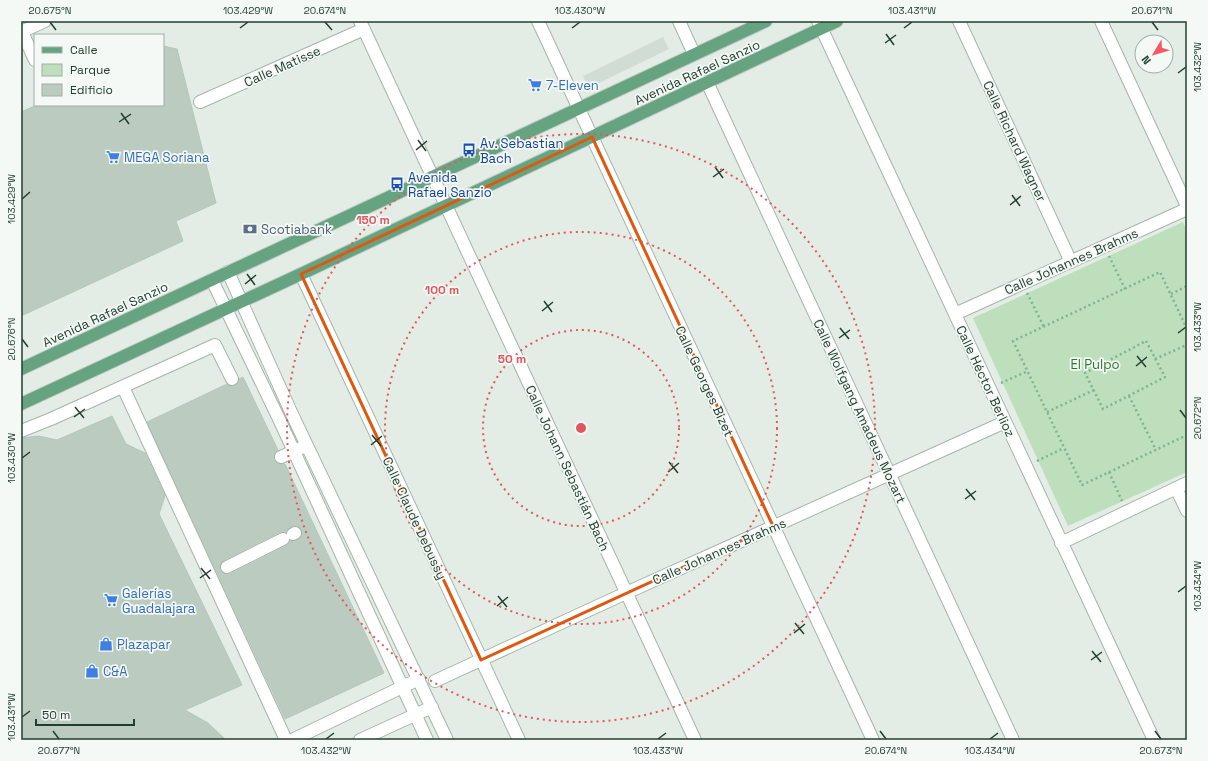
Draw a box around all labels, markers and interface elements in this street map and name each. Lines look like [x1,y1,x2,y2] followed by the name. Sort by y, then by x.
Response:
[29,4,71,17] text: 20.675°N
[223,4,273,17] text: 103.429°W
[304,4,346,17] text: 20.674°N
[555,4,605,17] text: 103.430°W
[888,4,936,17] text: 103.431°W
[1132,4,1172,17] text: 20.671°N
[34,34,164,106] legend
[1134,34,1174,74] north arrow
[632,36,763,109] street label: Avenida Rafael Sanzio
[70,42,98,58] text: Calle
[241,42,323,91] street label: Calle Matisse
[1191,42,1204,92] text: 103.432°W
[1138,53,1154,67] text: N
[70,62,110,78] text: Parque
[527,77,543,93] supermarket icon: 7-Eleven
[546,77,599,94] place label: 7-Eleven
[979,78,1050,205] street label: Calle Richard Wagner
[70,82,113,98] text: Edificio
[480,135,563,167] place label: Av. Sebastian Bach
[461,142,477,158] bus stop icon: Av. Sebastian Bach
[105,149,121,165] supermarket icon: MEGA Soriana
[124,149,210,166] place label: MEGA Soriana
[408,169,492,201] place label: Avenida Rafael Sanzio
[5,174,18,224] text: 103.429°W
[389,176,405,192] bus stop icon: Avenida Rafael Sanzio
[356,212,390,228] text: 150 m
[242,221,258,237] bank icon: Scotiabank
[261,221,332,238] place label: Scotiabank
[1002,224,1141,299] street label: Calle Johannes Brahms
[40,278,171,351] street label: Avenida Rafael Sanzio
[425,282,459,298] text: 100 m
[1191,302,1204,352] text: 103.433°W
[809,316,910,506] street label: Calle Wolfgang Amadeus Mozart
[5,318,18,360] text: 20.676°N
[671,323,738,439] street label: Calle Georges Bizet
[952,323,1019,440] street label: Calle Héctor Berlioz
[498,351,526,367] text: 50 m
[1070,356,1120,373] park label: El Pulpo
[522,383,614,554] street label: Calle Johann Sebastián Bach
[1191,397,1204,439] text: 20.672°N
[574,421,588,435] centre of rings
[5,433,18,483] text: 103.430°W
[379,454,451,582] street label: Calle Claude Debussy
[650,514,789,589] street label: Calle Johannes Brahms
[1191,561,1204,611] text: 103.434°W
[122,585,196,617] place label: Galerías Guadalajara
[103,592,119,608] supermarket icon: Galerías Guadalajara
[98,636,114,652] shop icon: Plazapar
[117,636,171,653] place label: Plazapar
[84,663,100,679] shop icon: C&A
[103,663,127,680] place label: C&A
[5,693,18,741] text: 103.431°W
[36,701,134,727] scale bar
[42,707,70,723] text: 50 m
[38,744,80,757] text: 20.677°N
[301,744,351,757] text: 103.432°W
[633,744,683,757] text: 103.433°W
[865,744,907,757] text: 20.674°N
[965,744,1015,757] text: 103.434°W
[1140,744,1182,757] text: 20.673°N

